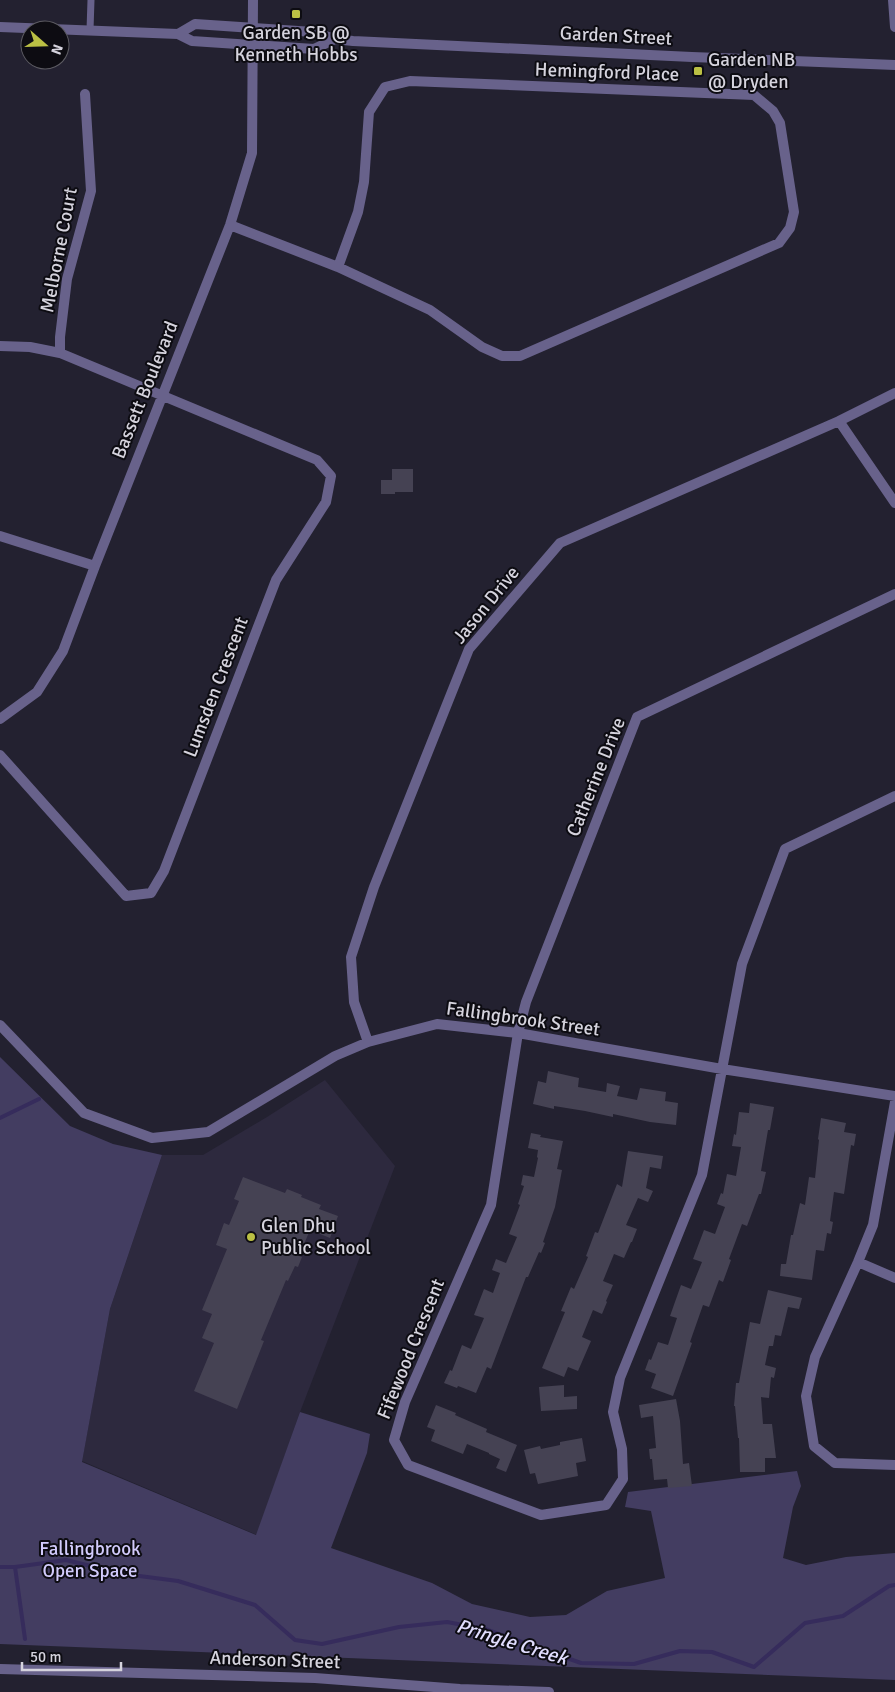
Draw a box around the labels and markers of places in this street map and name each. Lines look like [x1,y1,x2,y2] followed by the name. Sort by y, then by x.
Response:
[290,8,302,20] marker: Garden SB @ Kenneth Hobbs
[235,21,357,67] place label: Garden SB @ Kenneth Hobbs
[708,48,795,94] place label: Garden NB @ Dryden
[692,65,704,77] marker: Garden NB @ Dryden
[261,1214,371,1260] place label: Glen Dhu Public School
[245,1231,257,1243] marker: Glen Dhu Public School

